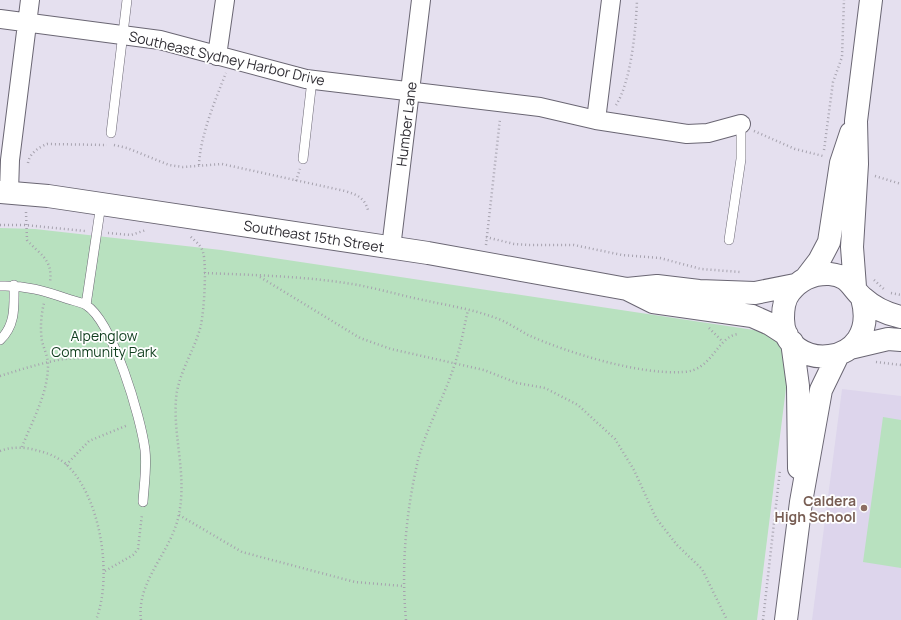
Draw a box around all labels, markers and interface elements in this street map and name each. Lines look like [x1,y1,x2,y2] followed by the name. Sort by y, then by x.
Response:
[127,26,327,90] street label: Southeast Sydney Harbor Drive
[391,80,421,168] street label: Humber Lane
[242,216,386,257] street label: Southeast 15th Street
[51,326,158,361] park label: Alpenglow Community Park
[775,491,856,526] place label: Caldera High School
[859,503,869,513] marker: Caldera High School

